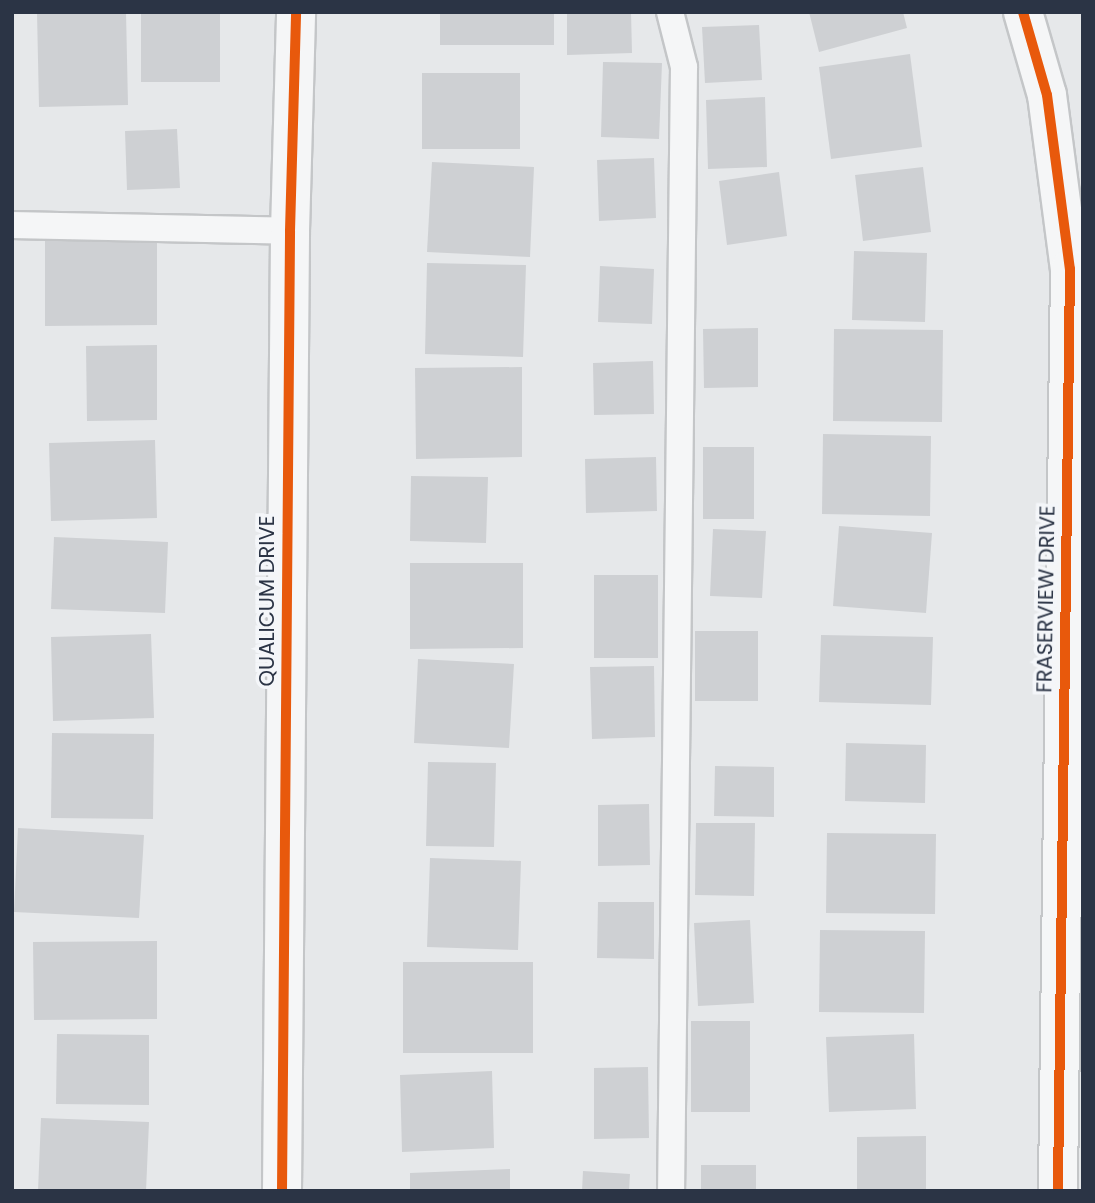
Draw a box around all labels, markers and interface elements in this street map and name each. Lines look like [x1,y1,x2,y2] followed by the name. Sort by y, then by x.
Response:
[1032,505,1060,693] street label: FRASERVIEW DRIVE
[254,516,280,686] street label: QUALICUM DRIVE

